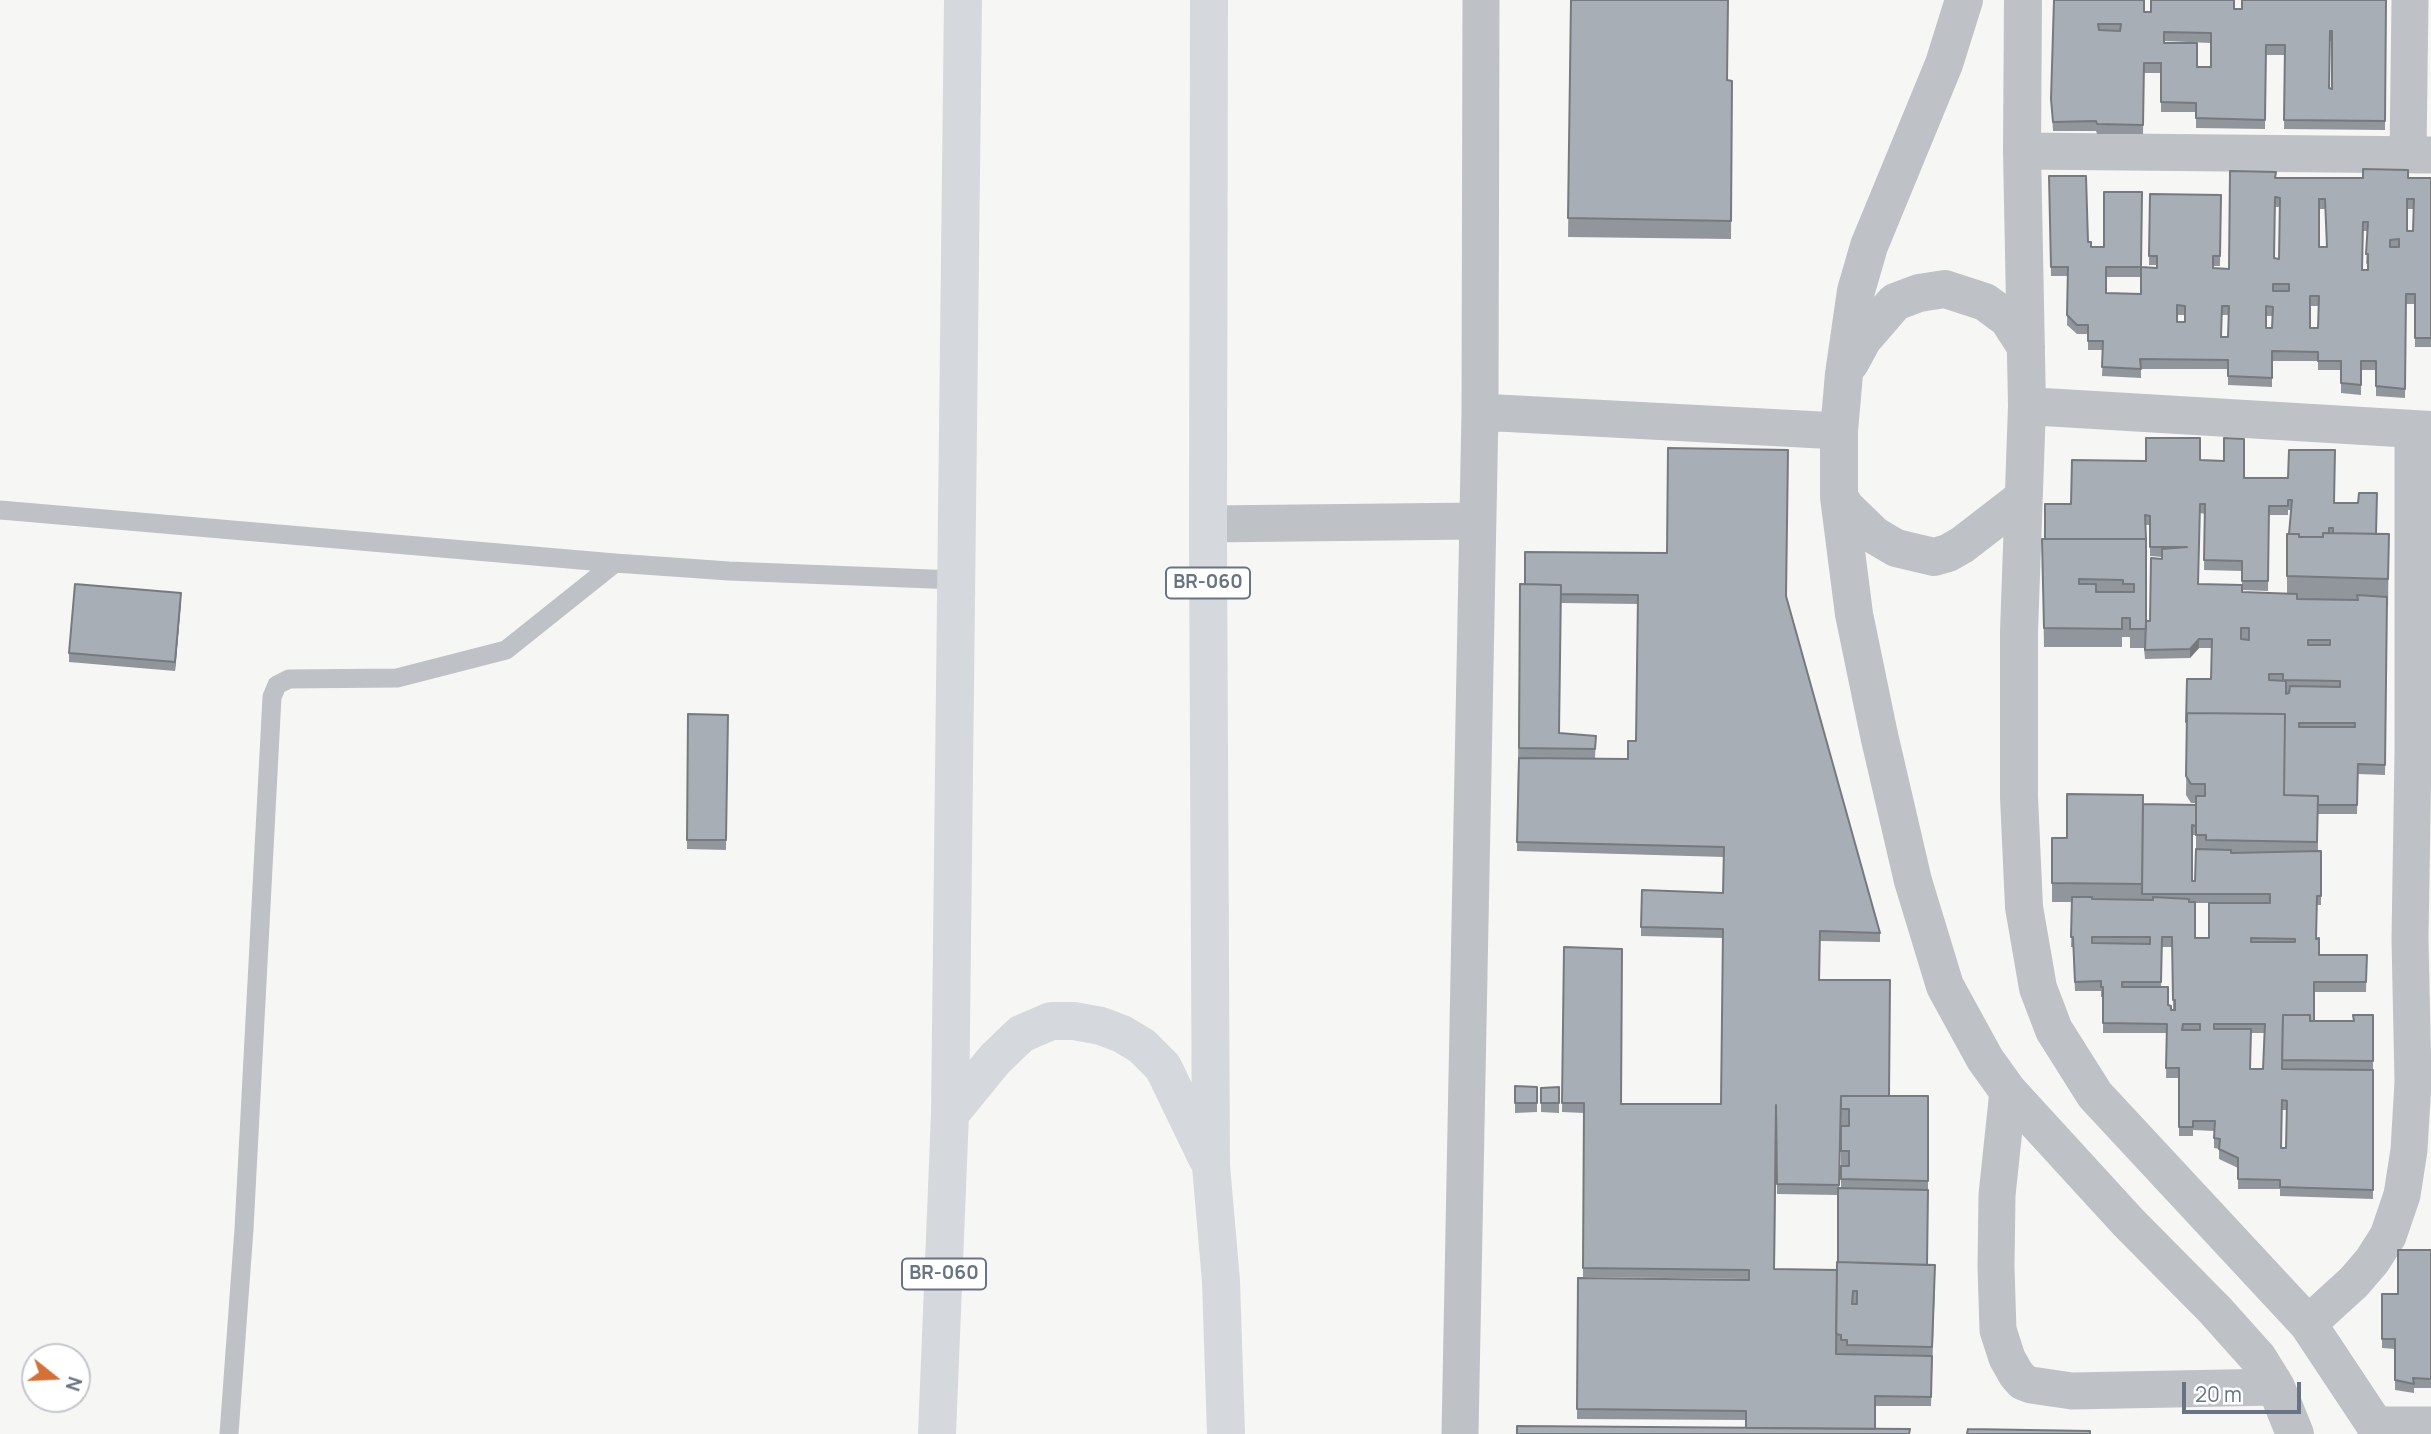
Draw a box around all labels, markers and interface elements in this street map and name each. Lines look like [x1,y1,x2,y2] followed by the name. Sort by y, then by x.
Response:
[1166,568,1250,598] road number: BR-060
[902,1258,986,1290] road number: BR-060
[21,1343,91,1413] north arrow
[2186,1368,2305,1412] scale bar
[60,1373,89,1394] text: N
[2195,1380,2242,1408] text: 20 m

